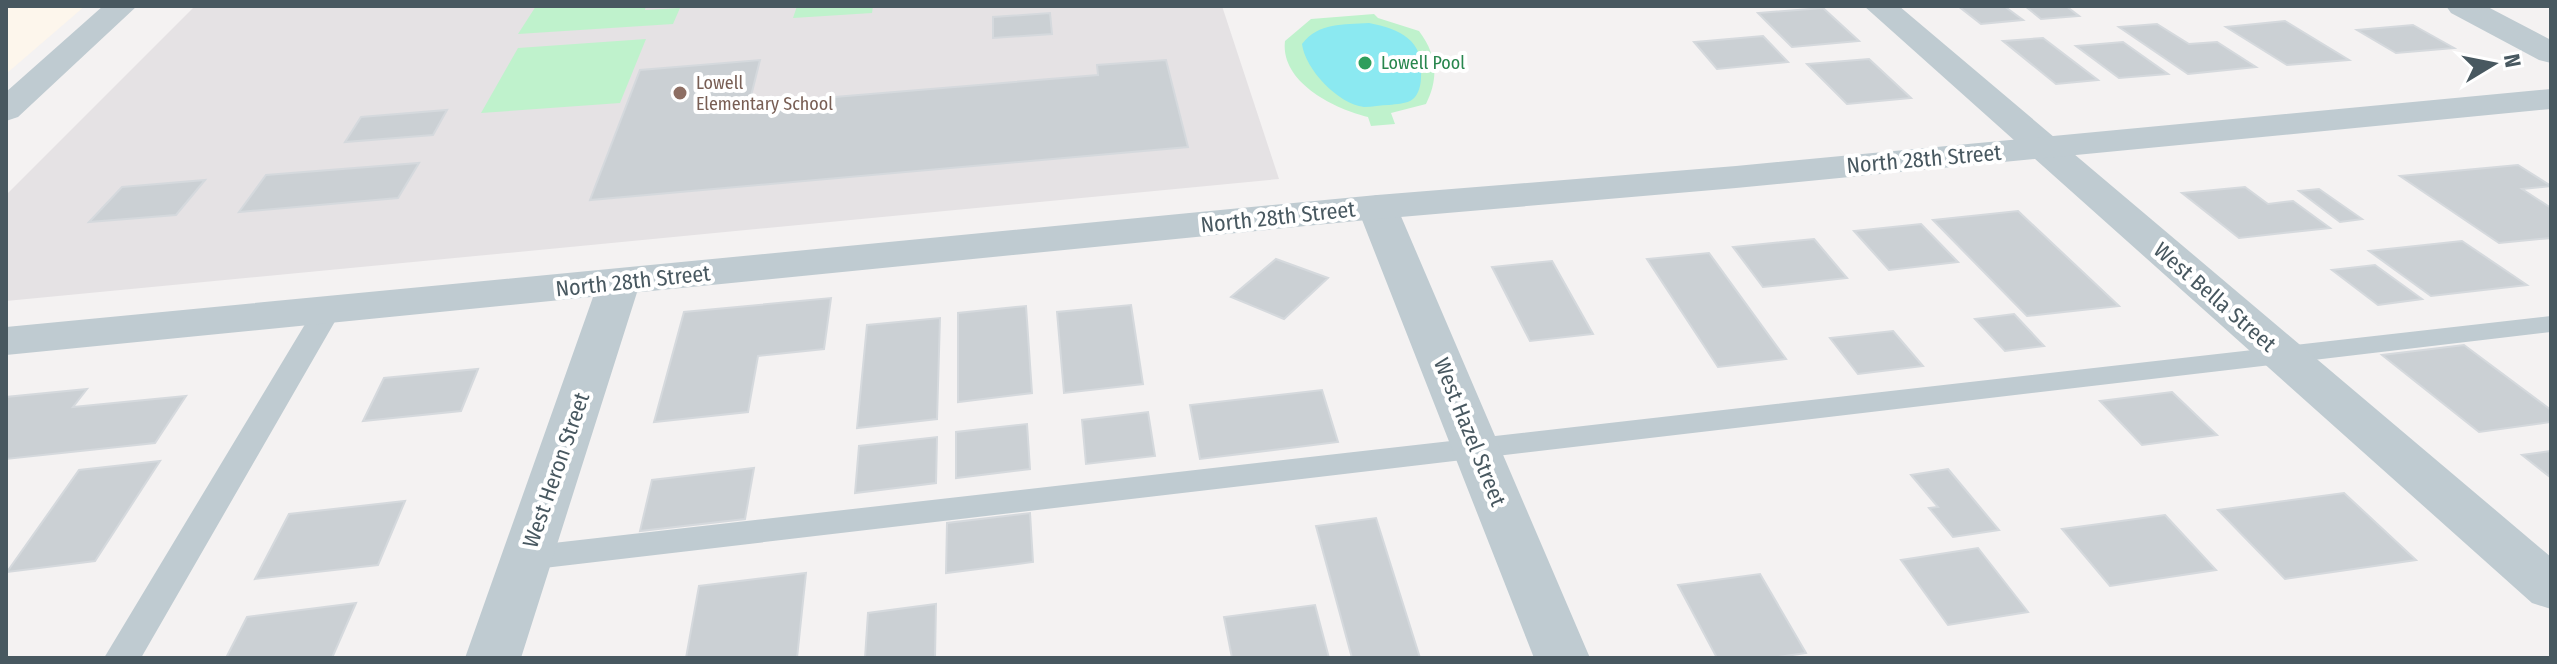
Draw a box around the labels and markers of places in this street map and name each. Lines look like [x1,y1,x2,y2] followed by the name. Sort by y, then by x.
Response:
[1381,52,1465,74] place label: Lowell Pool
[1356,54,1374,72] marker: Lowell Pool
[696,72,833,115] place label: Lowell Elementary School
[671,84,689,102] marker: Lowell Elementary School

